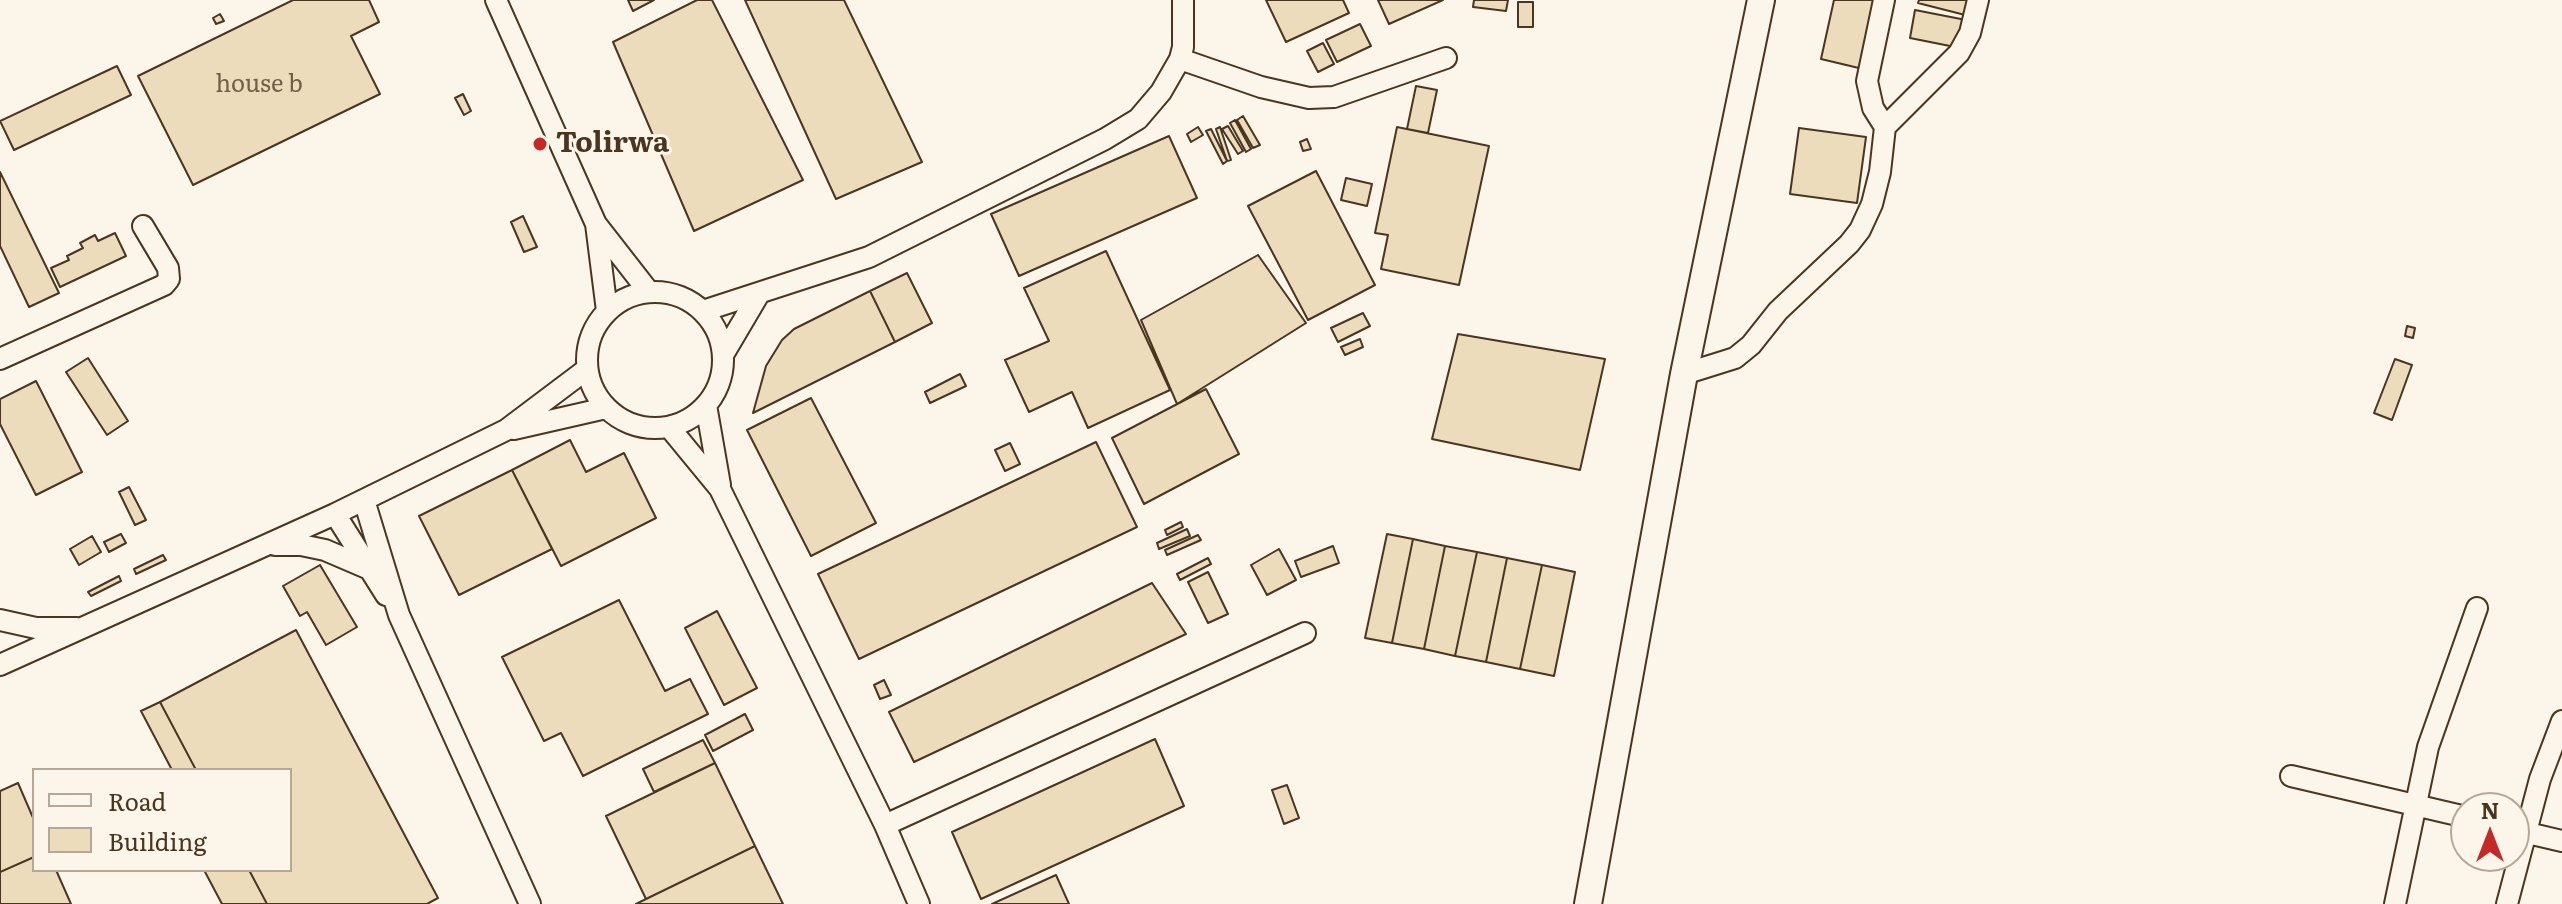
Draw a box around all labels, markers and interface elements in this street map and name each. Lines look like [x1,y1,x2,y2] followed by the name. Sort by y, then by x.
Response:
[215,71,303,99] house number: house b
[556,127,669,161] place label: Tolirwa
[531,135,549,153] marker: Tolirwa
[32,768,292,872] legend
[108,783,166,818] text: Road
[2450,792,2530,872] north arrow
[2481,793,2499,826] text: N
[108,823,207,858] text: Building

